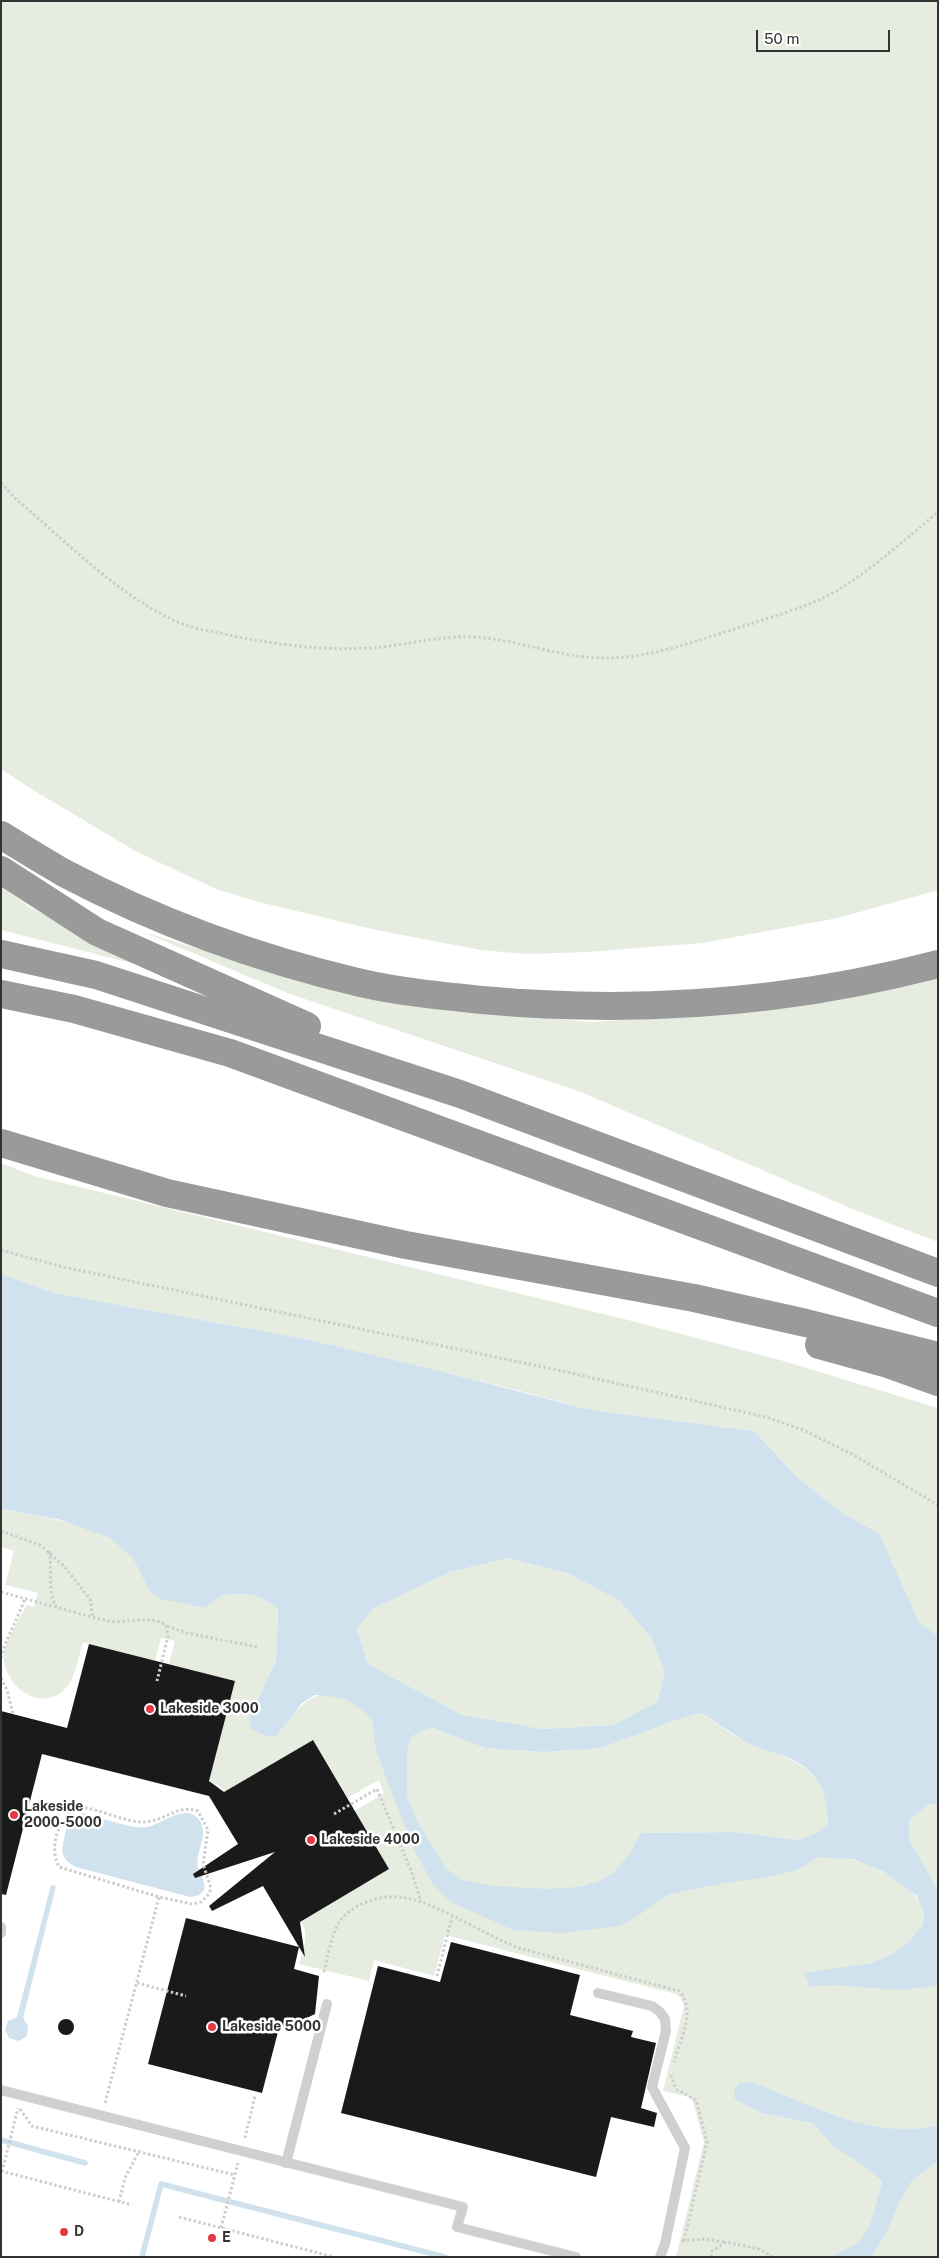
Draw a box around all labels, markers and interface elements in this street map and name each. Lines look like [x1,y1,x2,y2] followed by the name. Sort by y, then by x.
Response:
[759,20,893,52] scale bar
[764,30,799,47] text: 50 m
[160,1701,259,1717] place label: Lakeside 3000
[144,1703,156,1715] marker: Lakeside 3000
[24,1799,102,1831] place label: Lakeside 2000-5000
[8,1809,20,1821] marker: Lakeside 2000-5000
[321,1832,420,1848] place label: Lakeside 4000
[305,1834,317,1846] marker: Lakeside 4000
[222,2019,321,2035] place label: Lakeside 5000
[206,2021,218,2033] marker: Lakeside 5000
[74,2224,84,2240] place label: D
[58,2226,70,2238] marker: D
[222,2230,231,2246] place label: E
[206,2232,218,2244] marker: E

